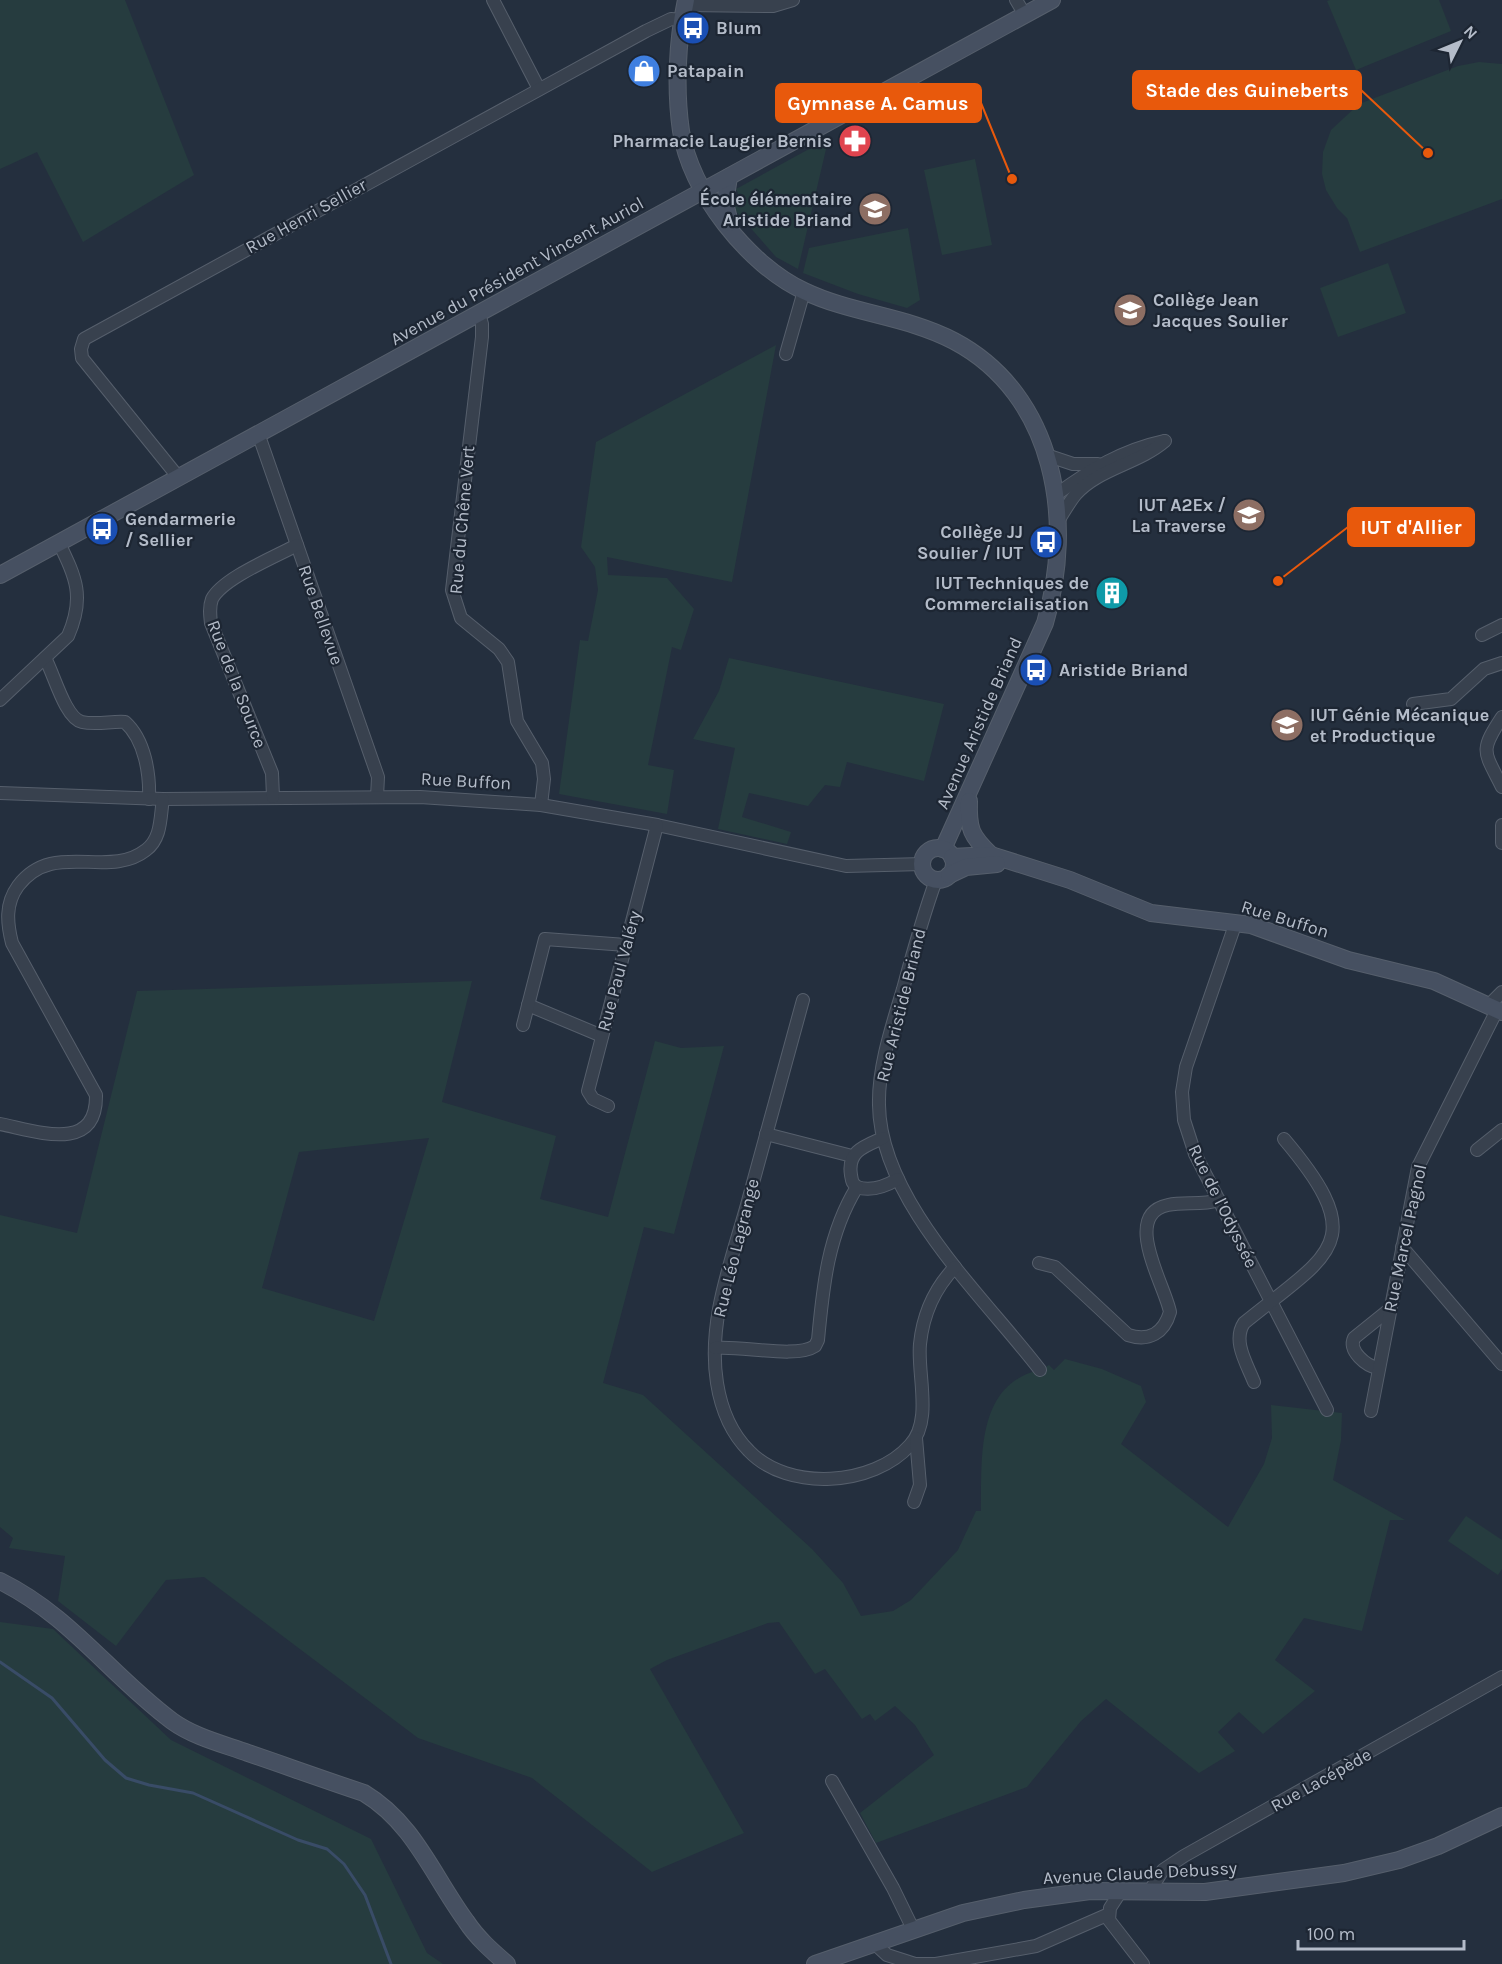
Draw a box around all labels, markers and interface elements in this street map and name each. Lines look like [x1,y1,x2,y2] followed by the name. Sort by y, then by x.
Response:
[675,10,711,46] bus stop icon: Blum
[1430,12,1490,72] north arrow
[716,17,762,39] place label: Blum
[1460,21,1481,43] text: N
[626,53,662,89] shop icon: Patapain
[667,60,744,82] place label: Patapain
[1133,71,1361,109] callout: Stade des Guineberts
[1145,79,1349,102] text: Stade des Guineberts
[776,84,981,122] callout: Gymnase A. Camus
[787,92,969,115] text: Gymnase A. Camus
[837,123,873,159] pharmacy icon: Pharmacie Laugier Bernis
[612,130,832,152] place label: Pharmacie Laugier Bernis
[242,173,371,258] street label: Rue Henri Sellier
[700,187,852,231] place label: École élémentaire Aristide Briand
[857,191,893,227] school or university icon: École élémentaire Aristide Briand
[386,192,648,350] street label: Avenue du Président Vincent Auriol
[1153,289,1288,332] place label: Collège Jean Jacques Soulier
[1112,292,1148,328] school or university icon: Collège Jean Jacques Soulier
[445,445,479,595] street label: Rue du Chêne Vert
[1131,494,1226,537] place label: IUT A2Ex / La Traverse
[1231,497,1267,533] school or university icon: IUT A2Ex / La Traverse
[125,508,236,551] place label: Gendarmerie / Sellier
[1348,508,1474,546] callout: IUT d'Allier
[84,511,120,547] bus stop icon: Gendarmerie / Sellier
[1360,516,1462,539] text: IUT d'Allier
[917,521,1023,564] place label: Collège JJ Soulier / IUT
[1028,524,1064,560] bus stop icon: Collège JJ Soulier / IUT
[294,562,348,668] street label: Rue Bellevue
[925,572,1089,615] place label: IUT Techniques de Commercialisation
[1094,575,1130,611] building icon: IUT Techniques de Commercialisation
[202,617,272,751] street label: Rue de la Source
[931,634,1027,812] street label: Avenue Aristide Briand
[1018,652,1054,688] bus stop icon: Aristide Briand
[1059,659,1188,681] place label: Aristide Briand
[1310,704,1489,747] place label: IUT Génie Mécanique et Productique
[1269,707,1305,743] school or university icon: IUT Génie Mécanique et Productique
[420,768,512,794] street label: Rue Buffon
[1238,895,1332,943] street label: Rue Buffon
[592,908,646,1034] street label: Rue Paul Valéry
[871,926,931,1084] street label: Rue Aristide Briand
[1183,1140,1263,1272] street label: Rue de l'Odyssée
[1379,1162,1431,1314] street label: Rue Marcel Pagnol
[708,1176,764,1320] street label: Rue Léo Lagrange
[1267,1743,1375,1817] street label: Rue Lacépède
[1042,1857,1238,1889] street label: Avenue Claude Debussy
[1298,1913,1464,1951] scale bar
[1307,1923,1355,1945] text: 100 m

